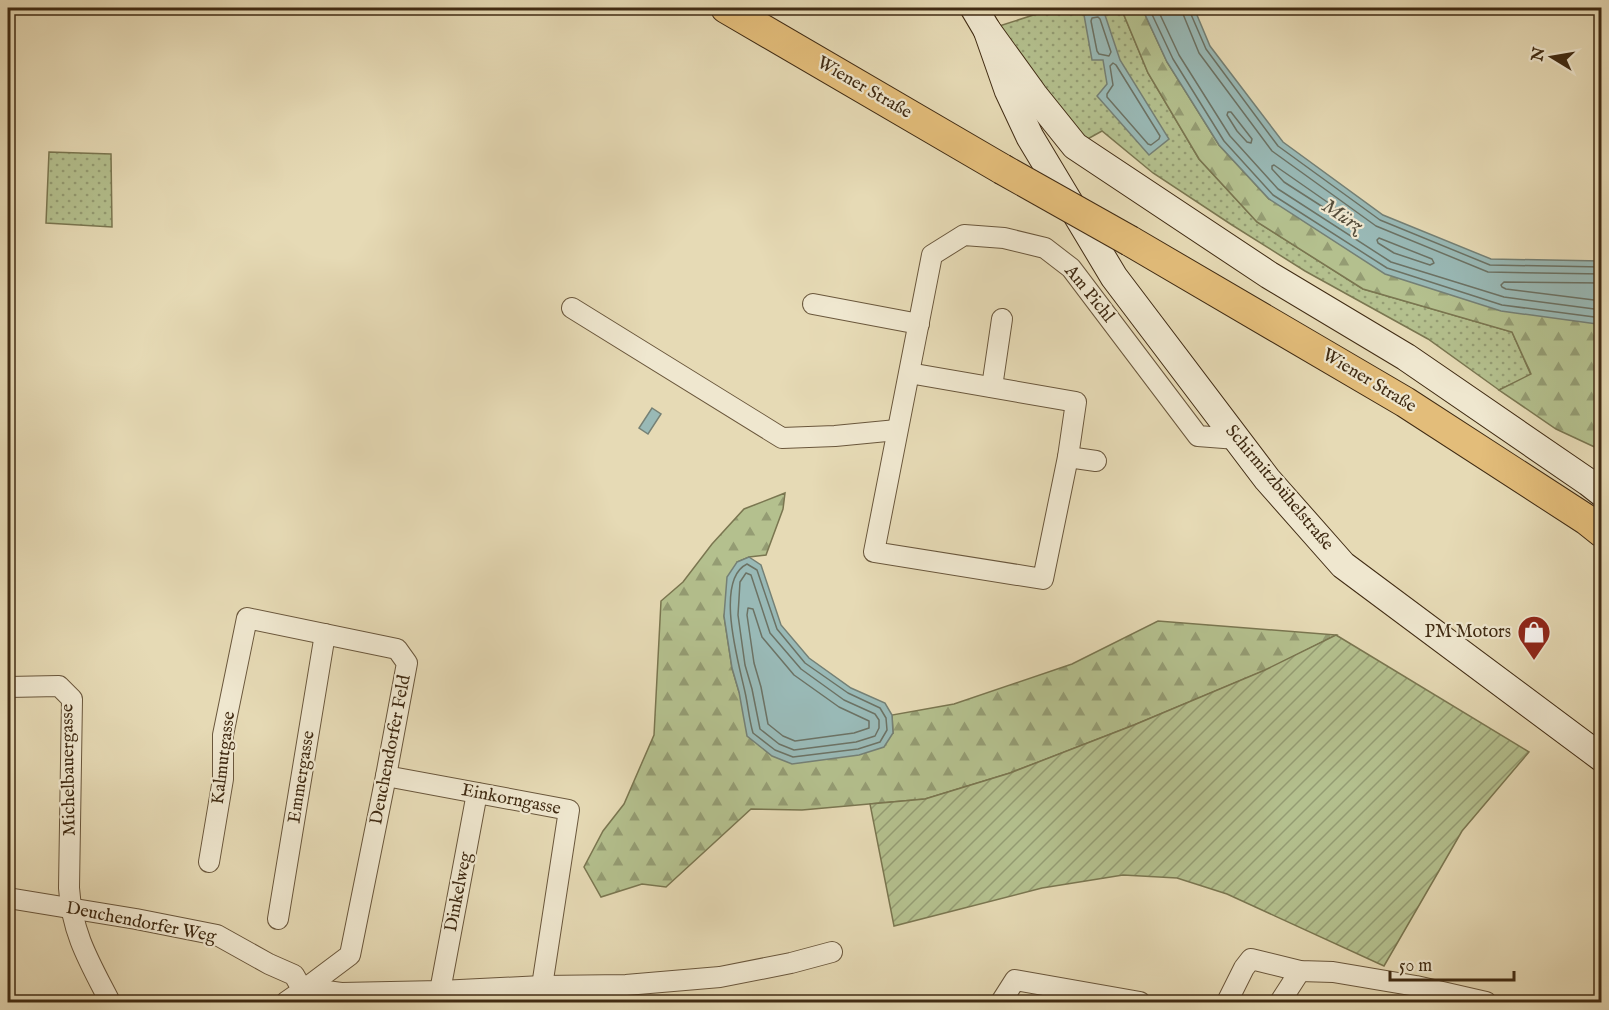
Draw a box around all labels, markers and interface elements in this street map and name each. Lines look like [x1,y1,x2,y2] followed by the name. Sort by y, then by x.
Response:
[1522,27,1582,87] north arrow
[1528,46,1550,64] text: N
[812,52,916,124] street label: Wiener Straße
[1317,194,1369,240] water label: Mürz
[1058,260,1119,327] street label: Am Pichl
[1318,344,1420,418] street label: Wiener Straße
[1220,420,1338,556] street label: Schirmitzbühelstraße
[1516,614,1552,661] shop icon: PM Motors
[1425,621,1511,644] place label: PM Motors
[365,673,417,827] street label: Deuchendorfer Feld
[56,704,82,836] street label: Michelbauergasse
[207,710,241,806] street label: Kalmutgasse
[283,729,321,825] street label: Emmergasse
[459,779,563,821] street label: Einkorngasse
[440,850,478,934] street label: Dinkelweg
[64,897,218,949] street label: Deuchendorfer Weg
[1390,944,1514,982] scale bar
[1399,955,1432,978] text: 50 m

